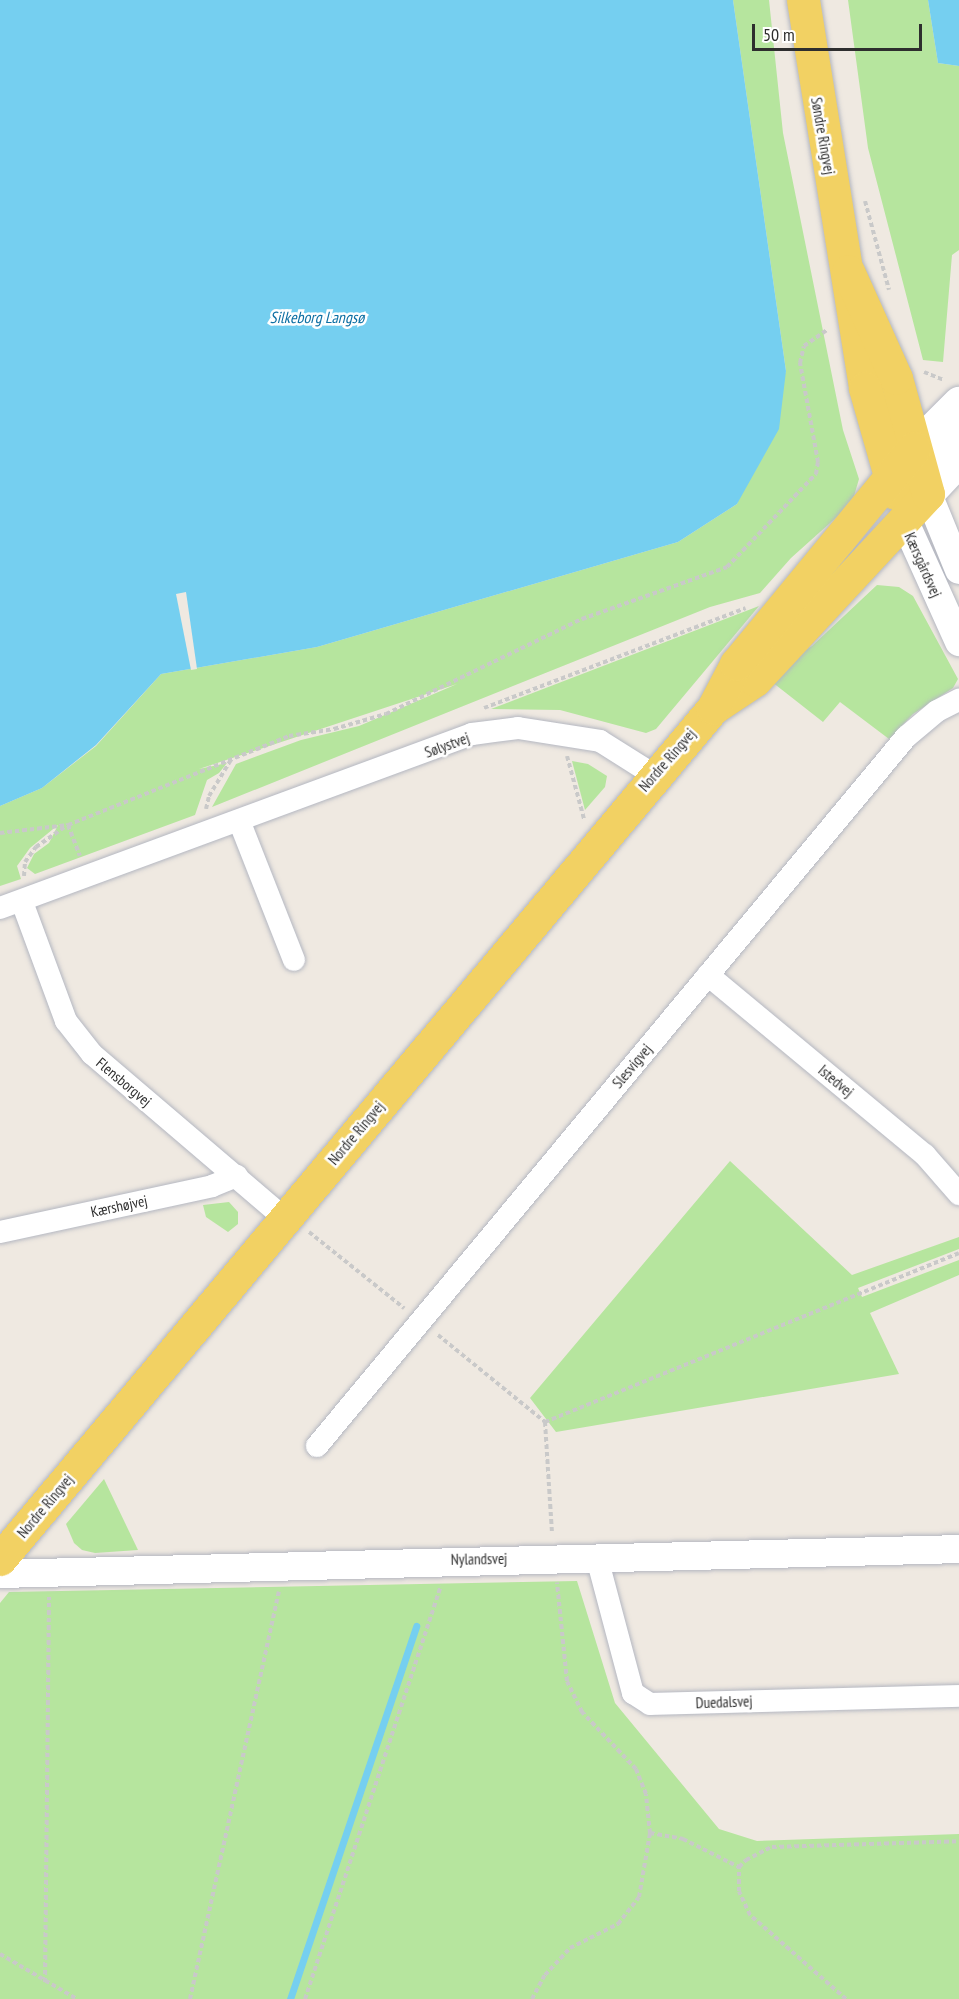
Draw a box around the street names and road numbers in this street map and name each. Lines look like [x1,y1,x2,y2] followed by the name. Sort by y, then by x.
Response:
[807,96,839,176] street label: Søndre Ringvej
[901,530,945,600] street label: Kærsgårdsvej
[635,725,699,795] street label: Nordre Ringvej
[422,729,472,761] street label: Sølystvej
[608,1040,656,1092] street label: Slesvigvej
[93,1054,155,1110] street label: Flensborgvej
[815,1061,857,1101] street label: Istedvej
[324,1098,388,1168] street label: Nordre Ringvej
[89,1191,149,1221] street label: Kærshøjvej
[13,1471,77,1541] street label: Nordre Ringvej
[451,1550,507,1568] street label: Nylandsvej
[695,1692,753,1712] street label: Duedalsvej

